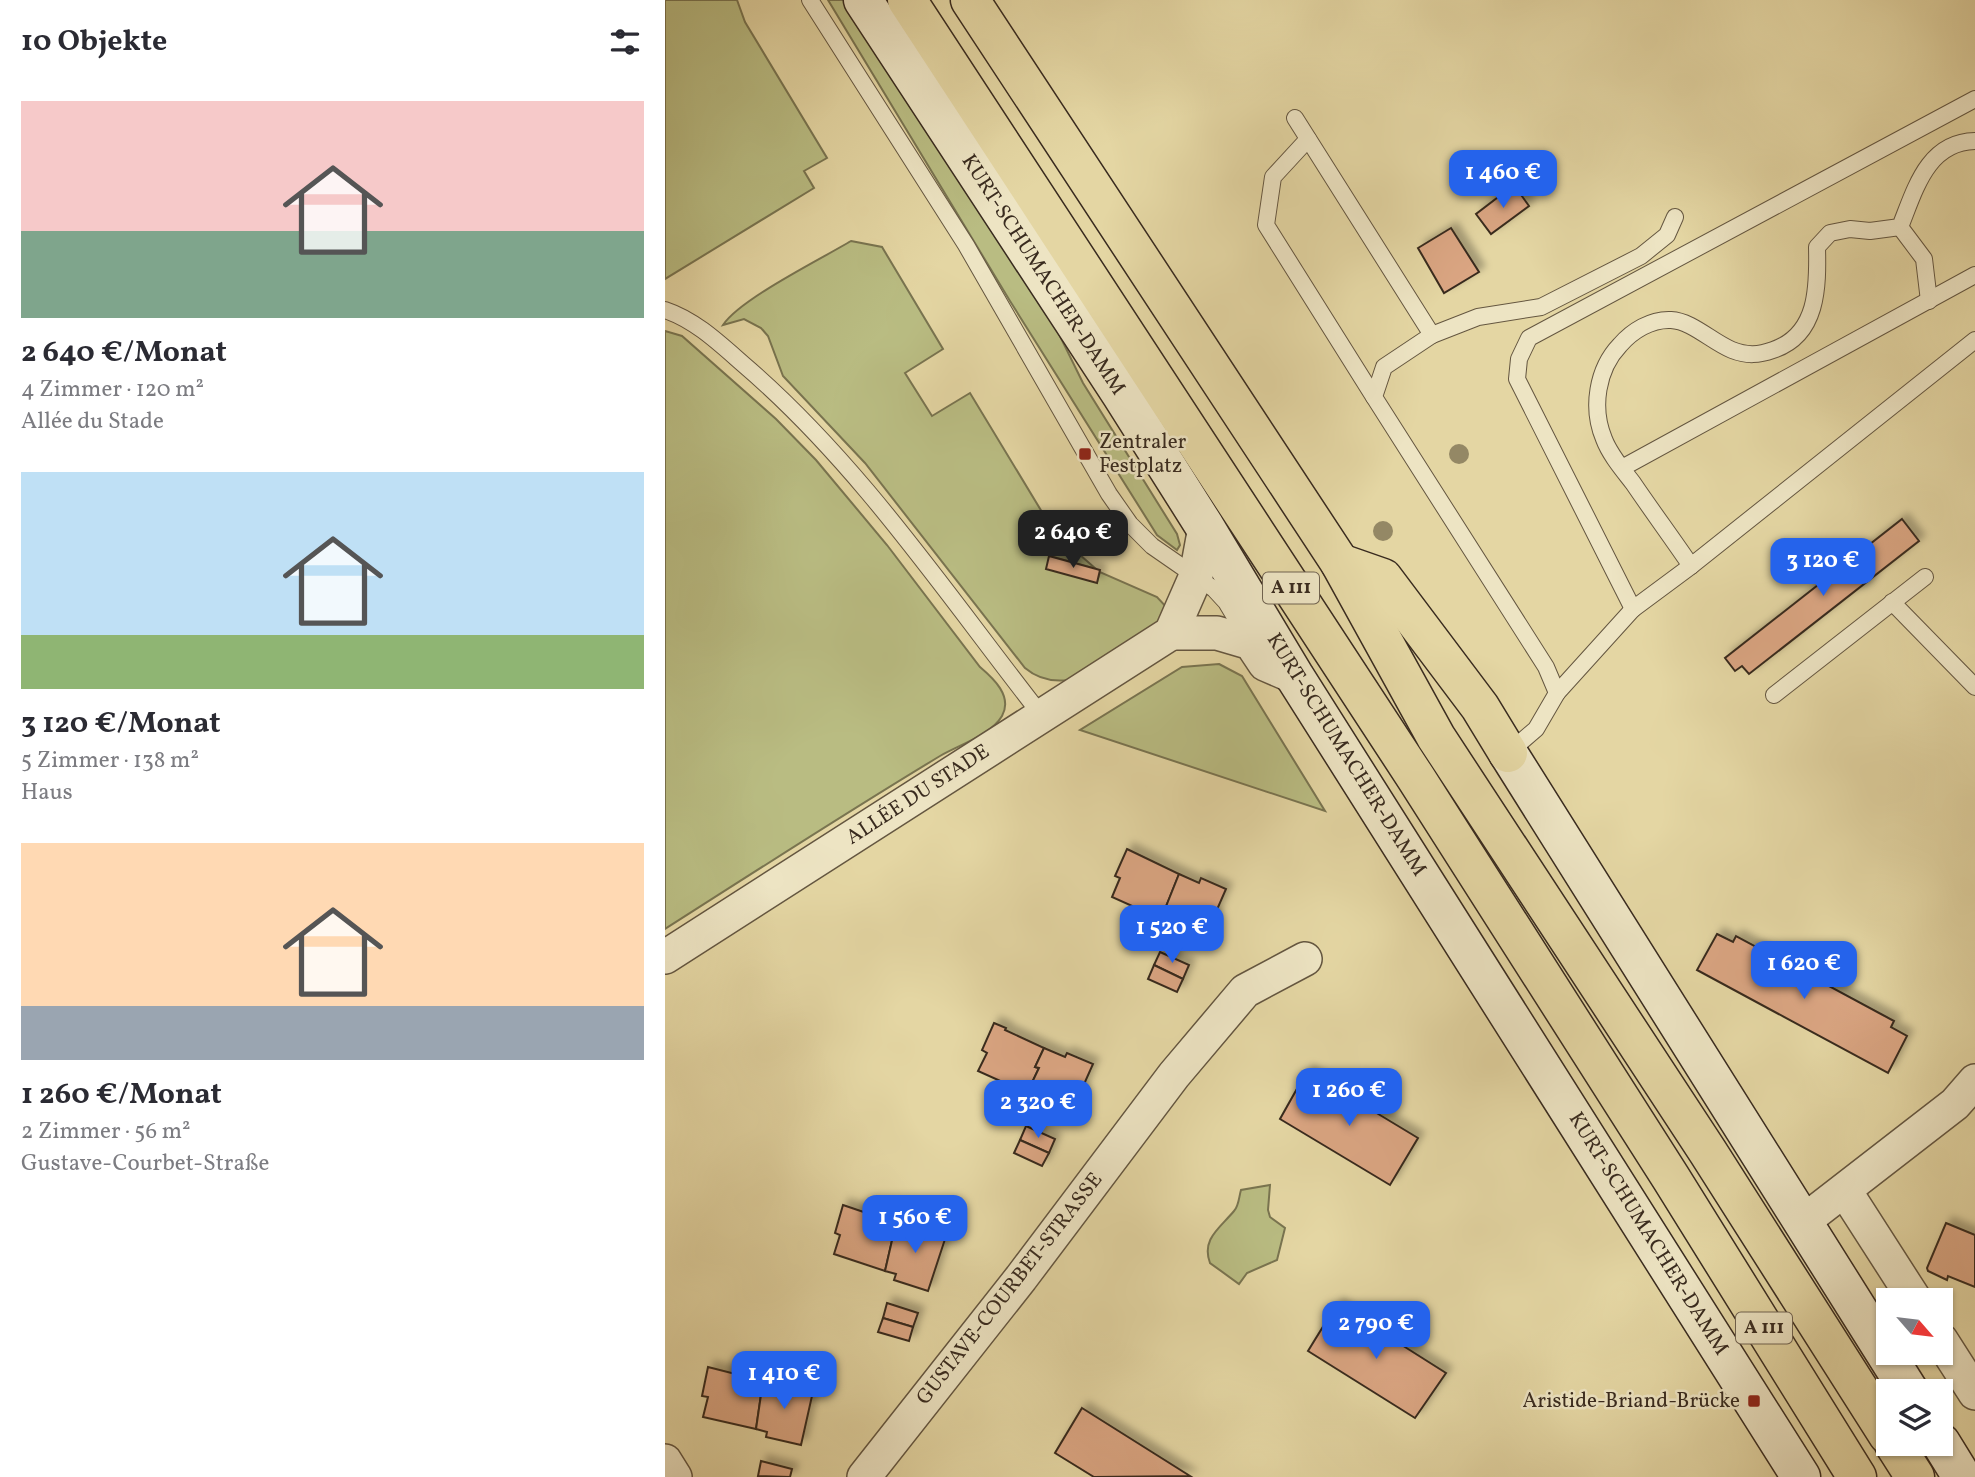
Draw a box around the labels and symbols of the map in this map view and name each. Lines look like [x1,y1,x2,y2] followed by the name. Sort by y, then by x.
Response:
[954,149,1132,401] street label: KURT-SCHUMACHER-DAMM
[1438,150,1568,210] pin: 1 460 €
[1099,428,1187,481] place label: Zentraler Festplatz
[1077,446,1093,462] marker: Zentraler Festplatz
[1008,510,1138,570] pin: 2 640 €
[1758,538,1888,598] pin: 3 120 €
[1263,572,1319,604] road number: A 111
[1259,628,1433,882] street label: KURT-SCHUMACHER-DAMM
[841,738,995,852] street label: ALLÉE DU STADE
[1107,906,1237,965] pin: 1 520 €
[1739,942,1869,1001] pin: 1 620 €
[1284,1068,1414,1128] pin: 1 260 €
[973,1080,1103,1140] pin: 2 320 €
[1561,1107,1735,1361] street label: KURT-SCHUMACHER-DAMM
[910,1167,1110,1411] street label: GUSTAVE-COURBET-STRASSE
[850,1196,980,1255] pin: 1 560 €
[1876,1288,1953,1365] north arrow
[1311,1302,1441,1361] pin: 2 790 €
[1736,1312,1792,1344] road number: A 111
[719,1352,849,1411] pin: 1 410 €
[1523,1387,1740,1416] place label: Aristide-Briand-Brücke
[1746,1393,1762,1409] marker: Aristide-Briand-Brücke

